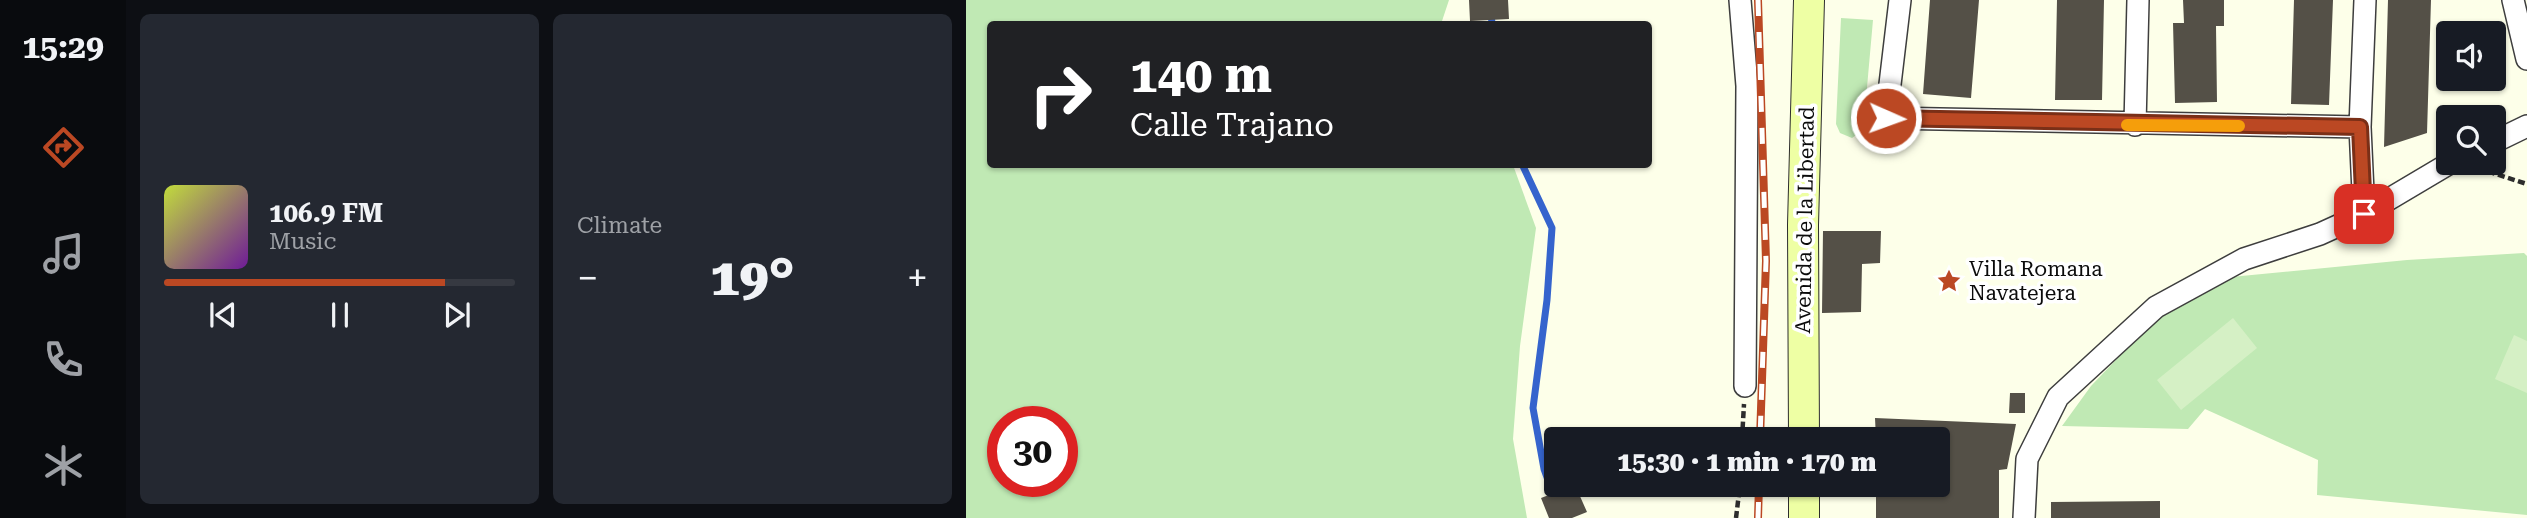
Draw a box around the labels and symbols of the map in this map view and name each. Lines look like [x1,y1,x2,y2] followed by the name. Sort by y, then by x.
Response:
[1849,81,1923,155] position arrow
[1791,106,1819,334] street label: Avenida de la Libertad
[2334,184,2394,244] pin
[1969,257,2103,305] place label: Villa Romana Navatejera
[1935,267,1963,295] place icon: Villa Romana Navatejera
[987,406,1078,497] speed limit sign: 30

